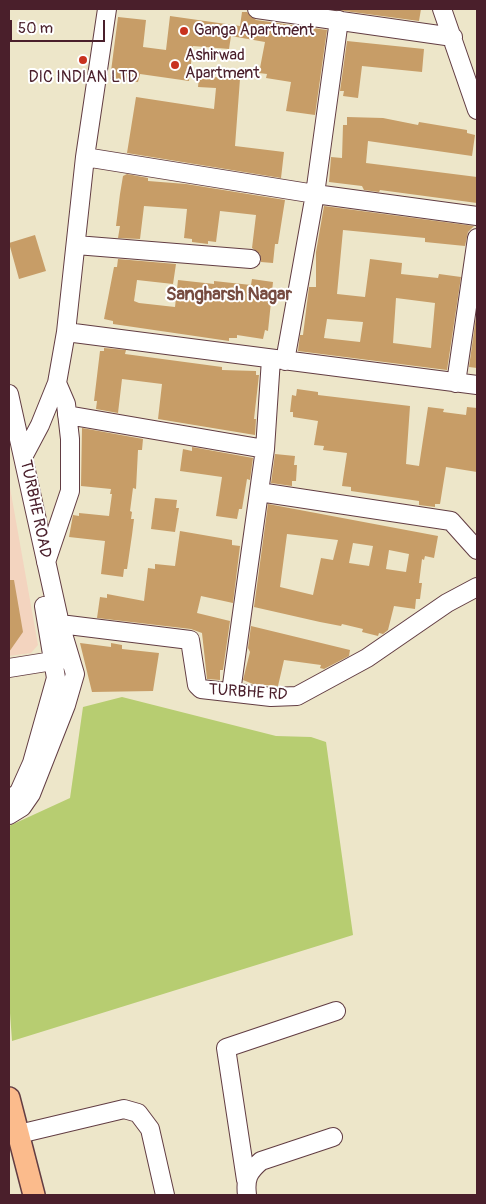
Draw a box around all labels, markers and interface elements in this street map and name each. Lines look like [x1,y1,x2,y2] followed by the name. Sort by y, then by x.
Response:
[12,10,108,42] scale bar
[18,19,53,38] text: 50 m
[194,21,314,41] place label: Ganga Apartment
[178,25,190,37] marker: Ganga Apartment
[185,46,260,84] place label: Ashirwad Apartment
[77,54,89,66] marker: DIC INDIAN LTD
[169,59,181,71] marker: Ashirwad Apartment
[28,68,138,88] place label: DIC INDIAN LTD
[166,284,292,306] district label: Sangharsh Nagar
[15,458,55,560] street label: TURBHE ROAD
[208,681,288,705] street label: TURBHE RD

